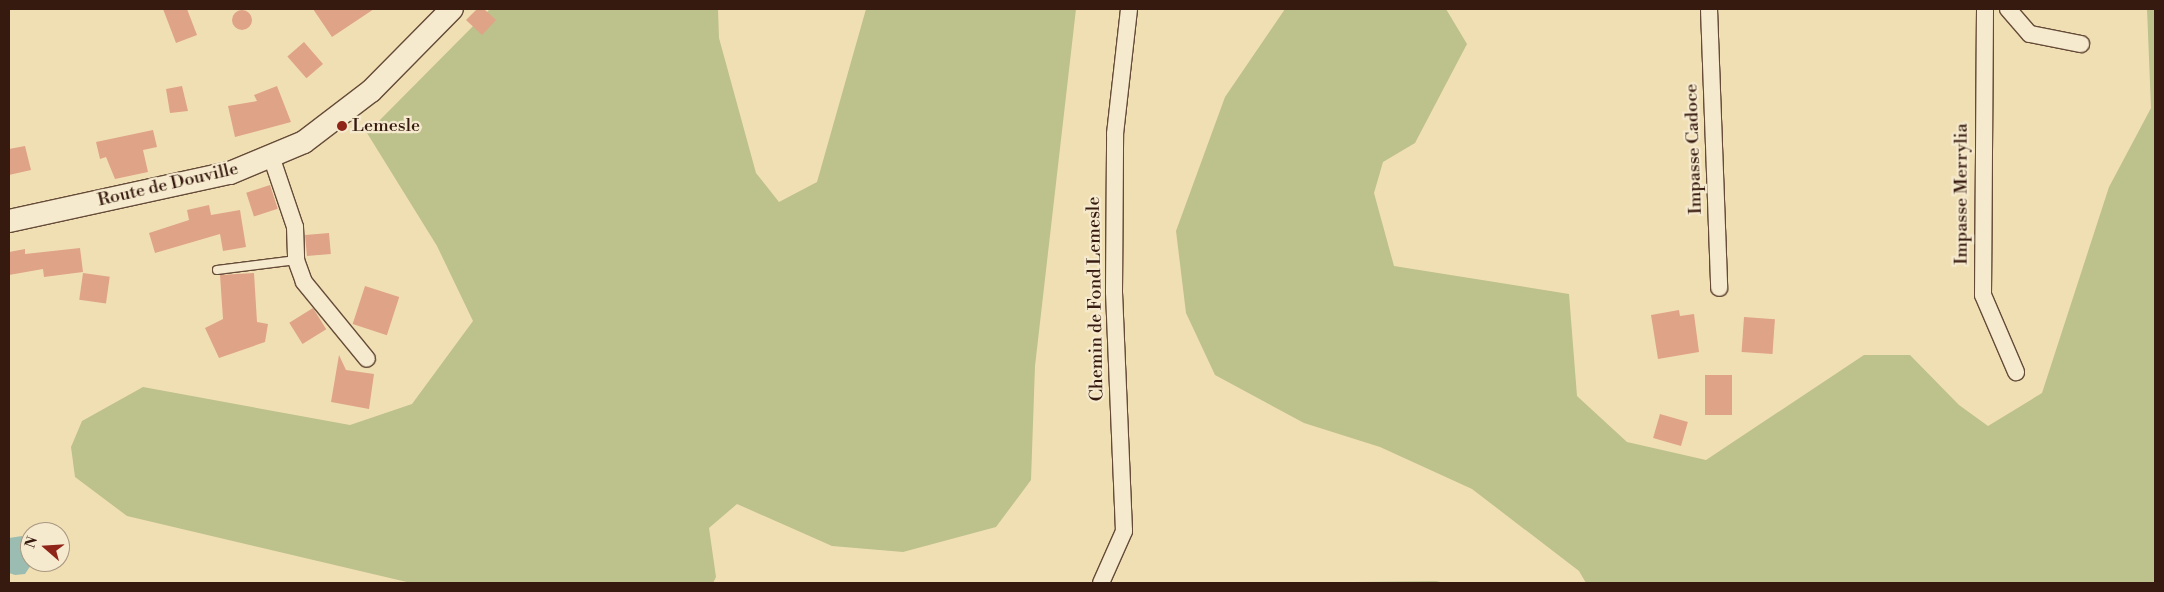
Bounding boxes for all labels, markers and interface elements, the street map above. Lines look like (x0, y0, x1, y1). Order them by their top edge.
street label: Impasse Cadoce (1681, 83, 1707, 215)
place label: Lemesle (352, 115, 420, 137)
marker: Lemesle (336, 120, 348, 132)
street label: Impasse Merrylia (1951, 123, 1973, 265)
street label: Route de Douville (96, 158, 240, 212)
street label: Chemin de Fond Lemesle (1083, 196, 1109, 402)
north arrow (20, 522, 70, 572)
text: N (21, 534, 42, 551)

